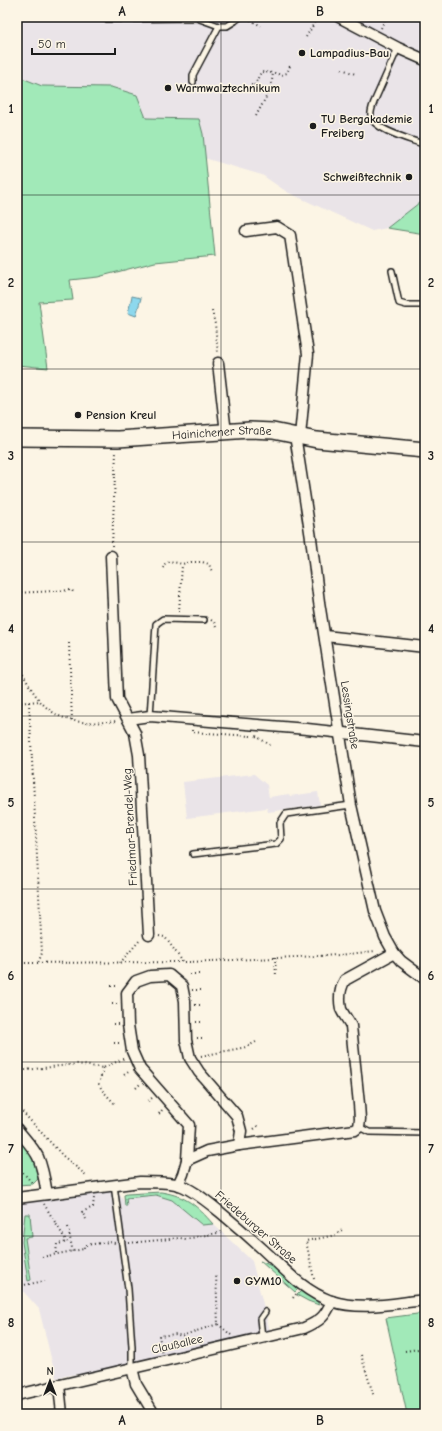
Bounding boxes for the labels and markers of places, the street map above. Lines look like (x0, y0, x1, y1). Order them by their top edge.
place label: Lampadius-Bau (310, 46, 389, 60)
marker: Lampadius-Bau (297, 48, 307, 58)
place label: Warmwalztechnikum (176, 81, 280, 95)
marker: Warmwalztechnikum (163, 83, 173, 93)
place label: TU Bergakademie Freiberg (321, 112, 412, 140)
marker: TU Bergakademie Freiberg (308, 121, 318, 131)
place label: Schweißtechnik (323, 170, 401, 184)
marker: Schweißtechnik (404, 172, 414, 182)
place label: Pension Kreul (86, 408, 156, 422)
marker: Pension Kreul (73, 410, 83, 420)
place label: GYM10 (245, 1274, 282, 1288)
marker: GYM10 (232, 1276, 242, 1286)

